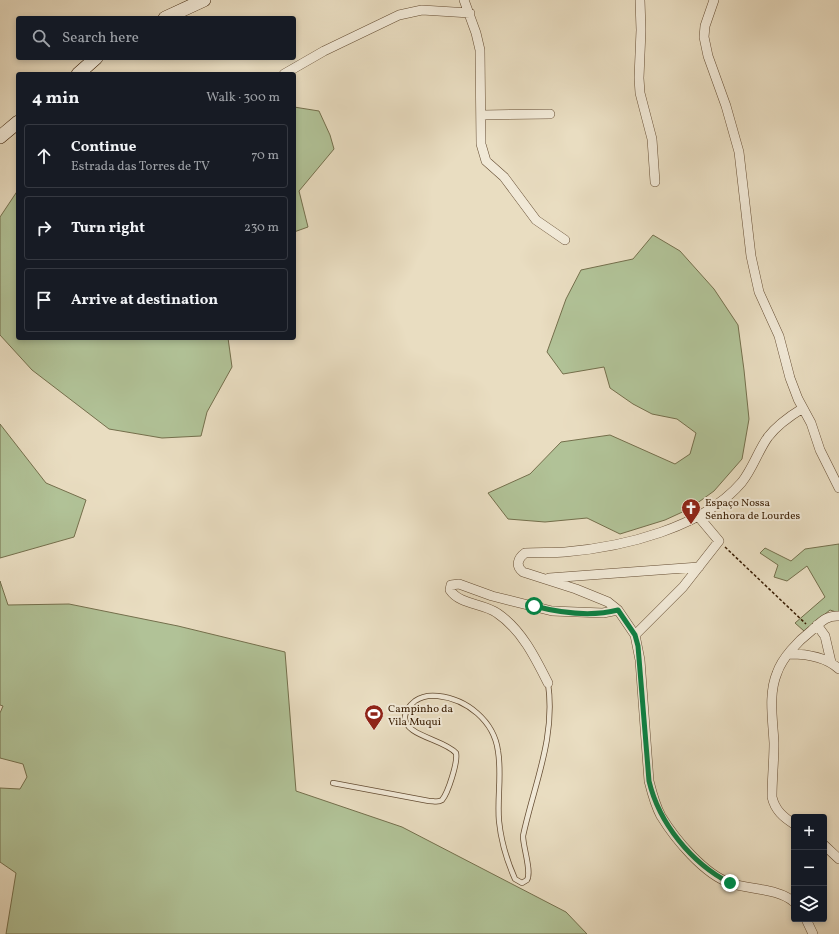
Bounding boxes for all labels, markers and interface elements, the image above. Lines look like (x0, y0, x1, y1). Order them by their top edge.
search box (16, 16, 296, 60)
icon: search (30, 27, 52, 49)
text: Search here (62, 28, 139, 49)
text: 4 min (32, 87, 79, 110)
text: Walk · 300 m (206, 89, 280, 107)
text: Continue (71, 137, 136, 158)
icon: ahead (33, 145, 55, 167)
text: 70 m (251, 147, 279, 165)
text: Estrada das Torres de TV (71, 158, 210, 176)
icon: right (33, 217, 55, 239)
text: Turn right (71, 218, 145, 239)
text: 230 m (244, 219, 279, 237)
icon: arrive (33, 289, 55, 311)
text: Arrive at destination (71, 290, 218, 311)
place label: Espaço Nossa Senhora de Lourdes (705, 496, 800, 524)
church icon: Espaço Nossa Senhora de Lourdes (680, 497, 702, 525)
route start (525, 597, 543, 615)
place label: Campinho da Vila Muqui (388, 702, 453, 730)
sports icon: Campinho da Vila Muqui (363, 703, 385, 731)
map controls (791, 814, 827, 922)
button: + (791, 814, 827, 850)
button: − (791, 850, 827, 886)
route end (721, 874, 739, 892)
button: layers (791, 886, 827, 922)

